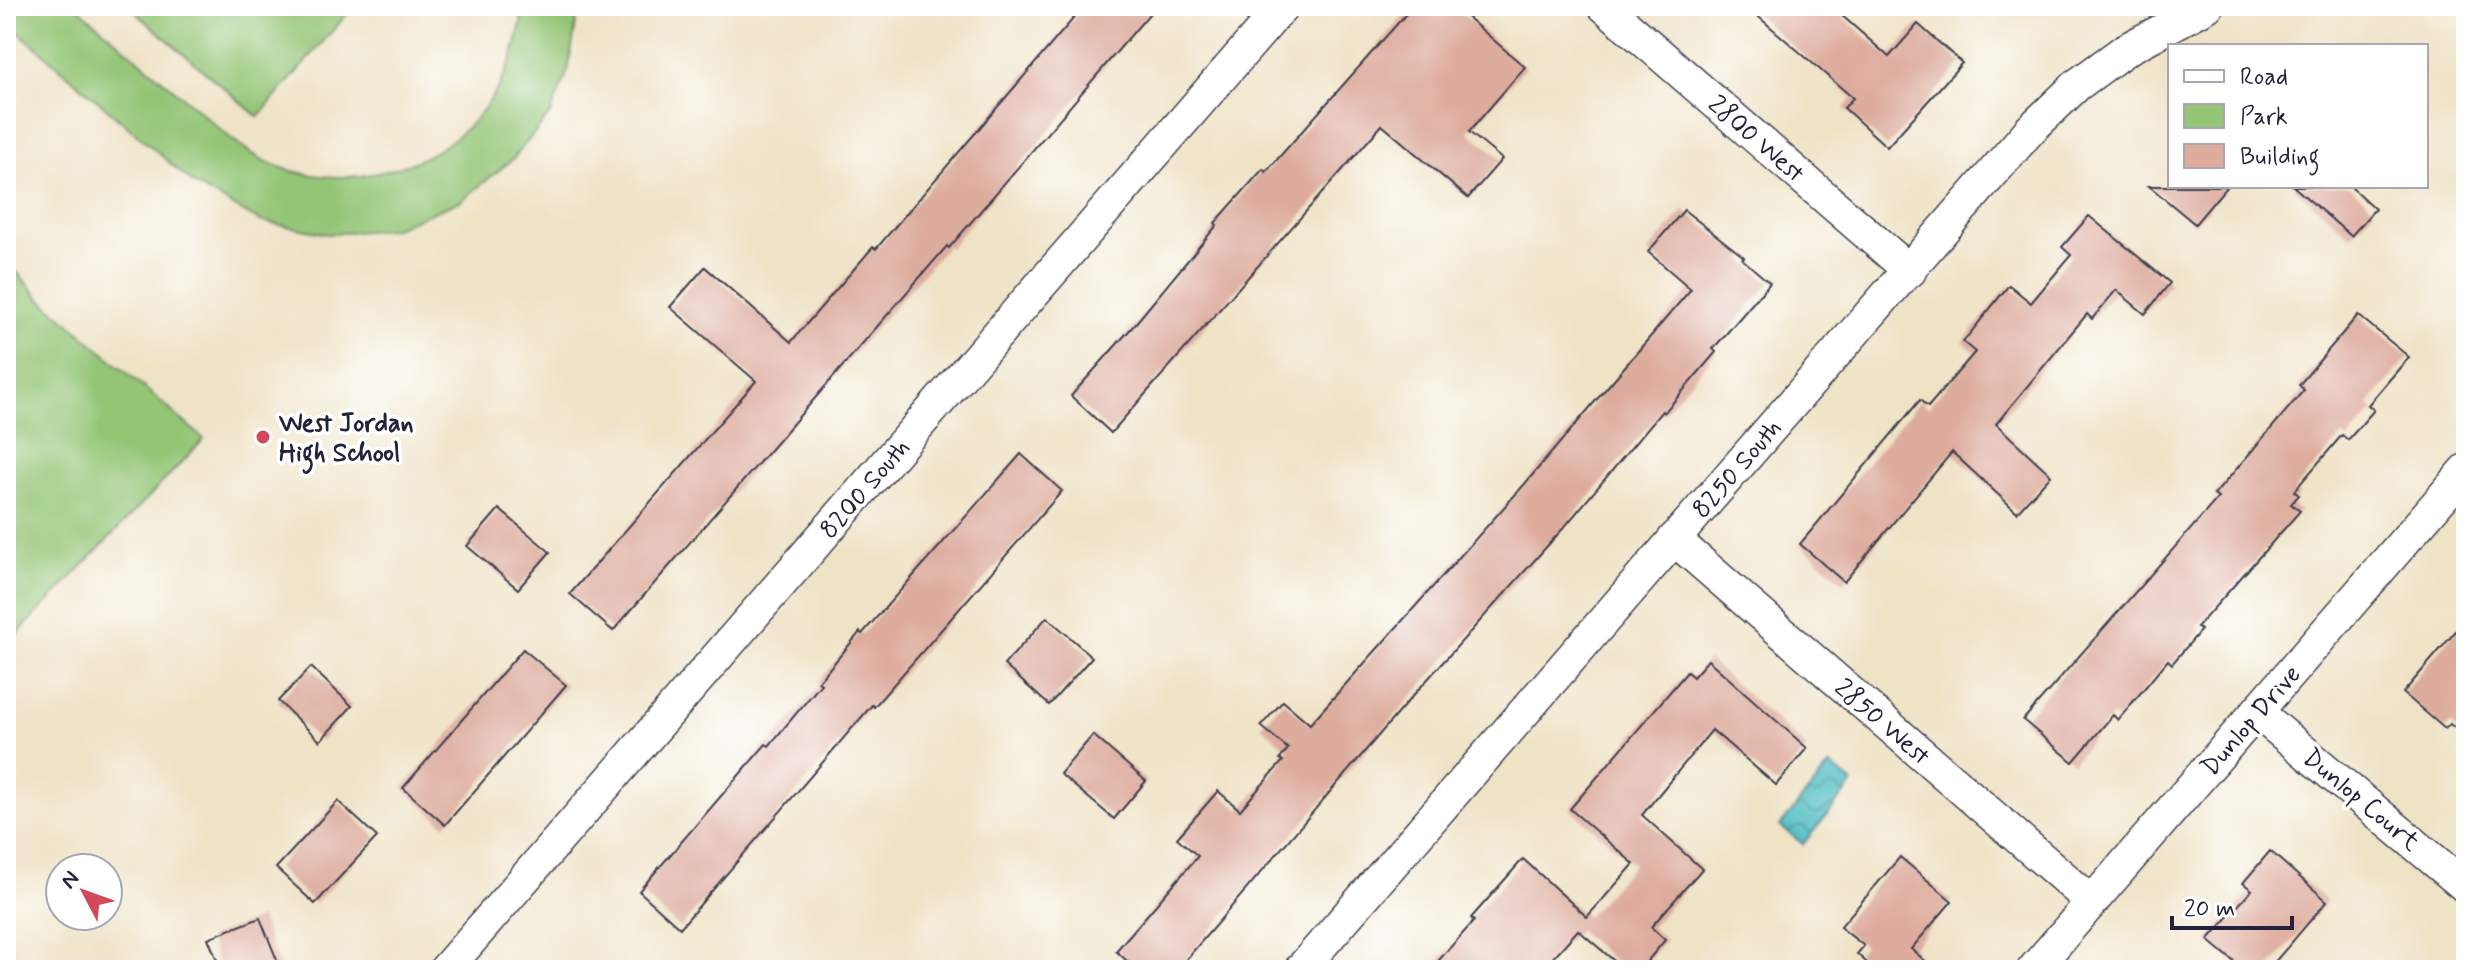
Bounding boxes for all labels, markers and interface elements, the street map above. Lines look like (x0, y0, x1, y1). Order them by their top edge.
legend (2168, 44, 2428, 188)
text: Road (2240, 62, 2288, 93)
street label: 2800 West (1700, 88, 1811, 191)
text: Park (2240, 102, 2288, 133)
text: Building (2240, 142, 2320, 176)
place label: West Jordan High School (278, 407, 414, 474)
street label: 8250 South (1685, 413, 1790, 526)
marker: West Jordan High School (254, 428, 272, 446)
street label: 8200 South (813, 432, 918, 547)
street label: Dunlop Drive (2194, 659, 2309, 784)
street label: 2850 West (1827, 672, 1937, 774)
street label: Dunlop Court (2295, 741, 2427, 860)
north arrow (44, 852, 124, 932)
text: N (55, 865, 86, 895)
scale bar (2172, 880, 2292, 930)
text: 20 m (2184, 894, 2235, 925)

